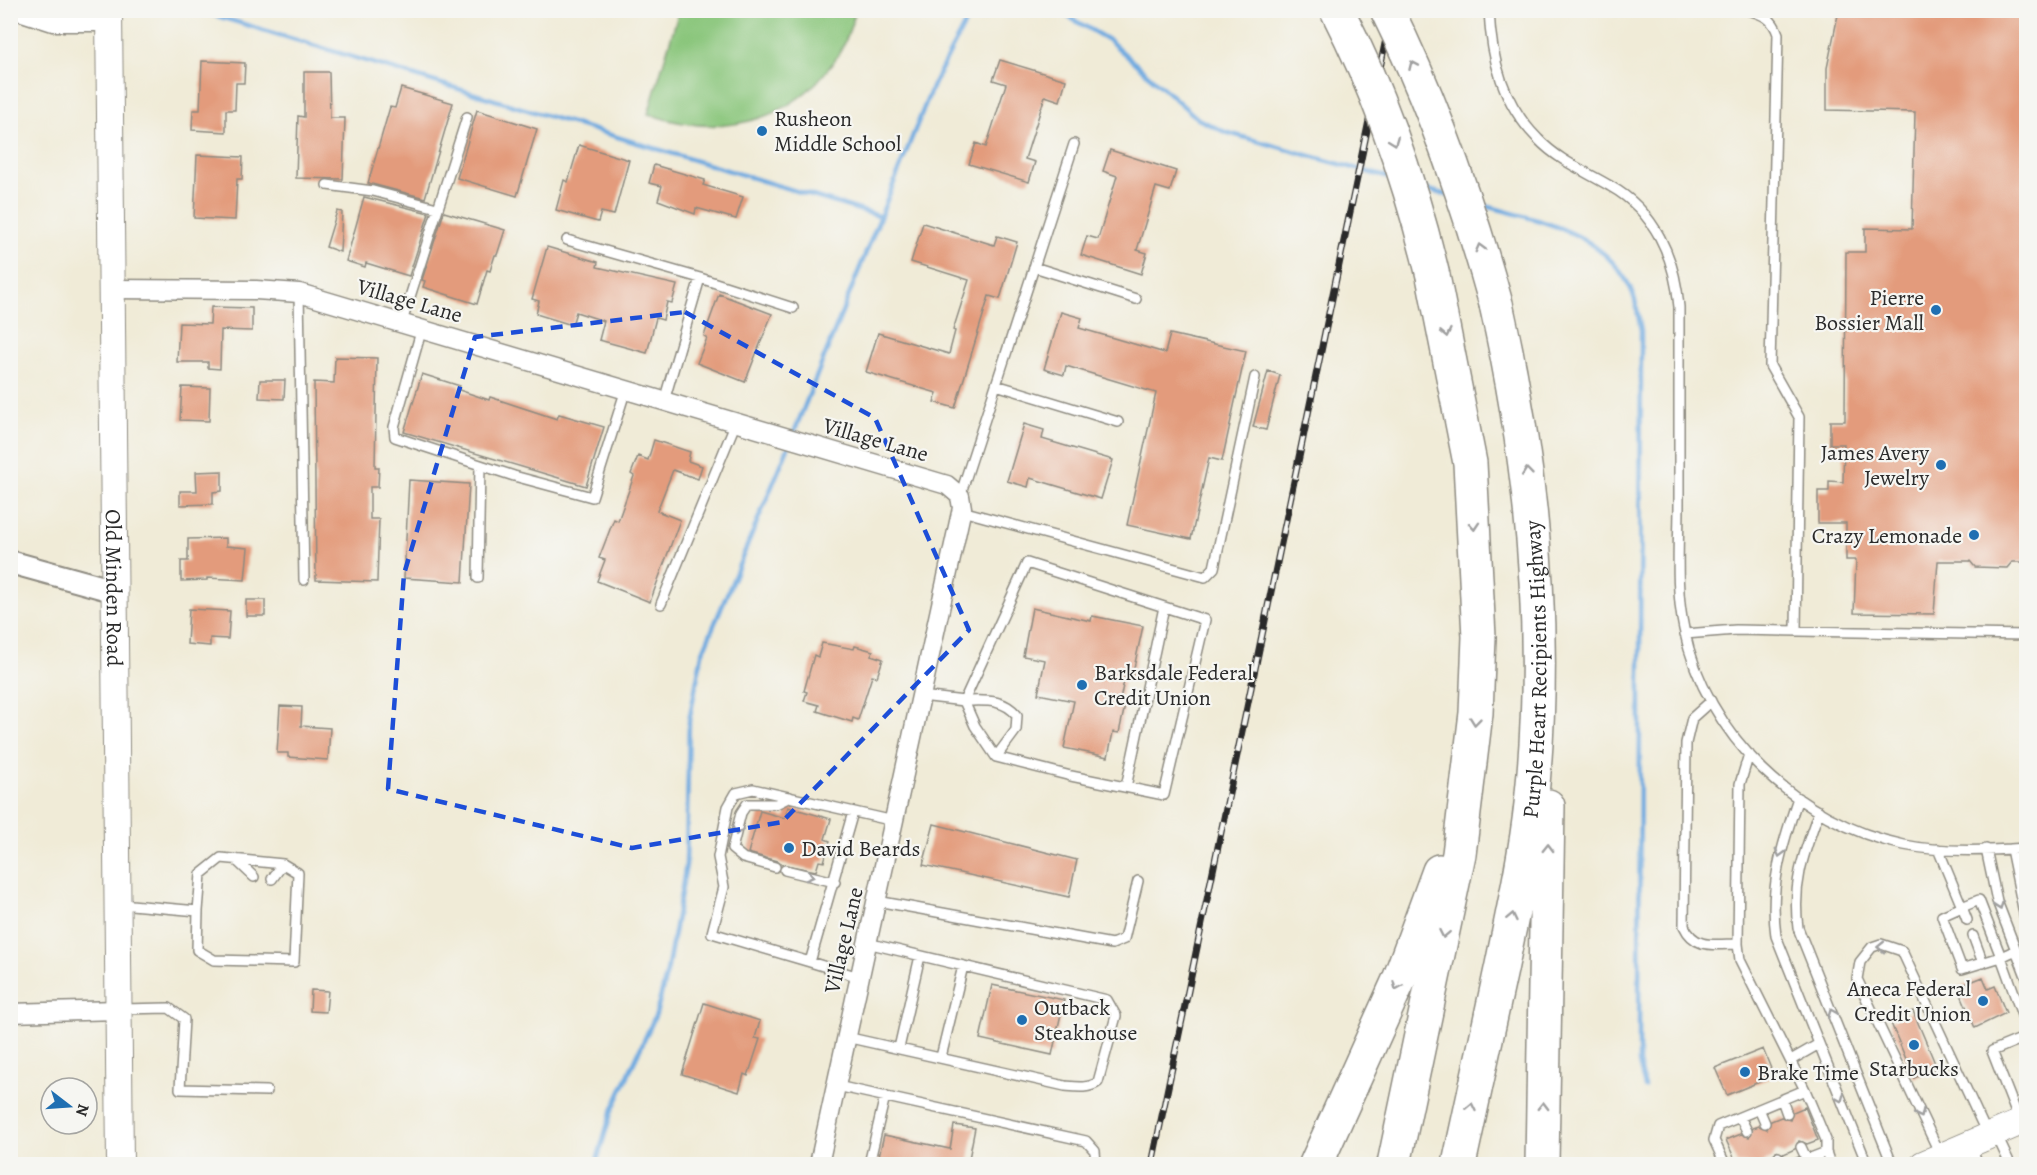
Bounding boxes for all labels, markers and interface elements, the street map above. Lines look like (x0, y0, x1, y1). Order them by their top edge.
one-way arrow (1408, 60, 1420, 71)
place label: Rusheon Middle School (774, 104, 901, 159)
marker: Rusheon Middle School (755, 124, 769, 138)
one-way arrow (1387, 135, 1399, 146)
one-way arrow (1475, 243, 1487, 254)
street label: Village Lane (353, 271, 466, 330)
place label: Pierre Bossier Mall (1814, 283, 1924, 338)
marker: Pierre Bossier Mall (1929, 303, 1943, 317)
one-way arrow (1438, 328, 1451, 338)
street label: Village Lane (819, 410, 932, 469)
place label: James Avery Jewelry (1821, 438, 1929, 493)
marker: James Avery Jewelry (1934, 458, 1948, 472)
one-way arrow (1521, 467, 1534, 477)
street label: Old Minden Road (98, 509, 129, 667)
street label: Purple Heart Recipients Highway (1515, 519, 1554, 820)
place label: Crazy Lemonade (1812, 521, 1962, 551)
one-way arrow (1467, 522, 1480, 531)
marker: Crazy Lemonade (1967, 528, 1981, 542)
place label: Barksdale Federal Credit Union (1094, 658, 1253, 713)
marker: Barksdale Federal Credit Union (1075, 678, 1089, 692)
one-way arrow (1470, 716, 1482, 725)
one-way arrow (731, 826, 744, 836)
place label: David Beards (801, 834, 920, 864)
marker: David Beards (782, 841, 796, 855)
one-way arrow (1542, 844, 1554, 853)
one-way arrow (1775, 848, 1788, 858)
one-way arrow (804, 868, 814, 881)
street label: Village Lane (817, 884, 871, 997)
one-way arrow (1992, 900, 2004, 911)
one-way arrow (1505, 912, 1518, 922)
one-way arrow (1438, 929, 1451, 939)
one-way arrow (1876, 940, 1885, 953)
place label: Aneca Federal Credit Union (1846, 974, 1971, 1029)
one-way arrow (1392, 979, 1404, 990)
place label: Outback Steakhouse (1034, 993, 1137, 1048)
marker: Aneca Federal Credit Union (1976, 994, 1990, 1008)
one-way arrow (1827, 1008, 1839, 1019)
marker: Outback Steakhouse (1015, 1013, 1029, 1027)
marker: Starbucks (1907, 1038, 1921, 1052)
place label: Starbucks (1869, 1054, 1959, 1084)
place label: Brake Time (1757, 1058, 1859, 1088)
marker: Brake Time (1738, 1065, 1752, 1079)
north arrow (39, 1076, 99, 1136)
one-way arrow (1833, 1092, 1846, 1103)
text: N (70, 1101, 95, 1119)
one-way arrow (1537, 1102, 1549, 1111)
one-way arrow (1464, 1103, 1477, 1113)
one-way arrow (1912, 1107, 1924, 1118)

